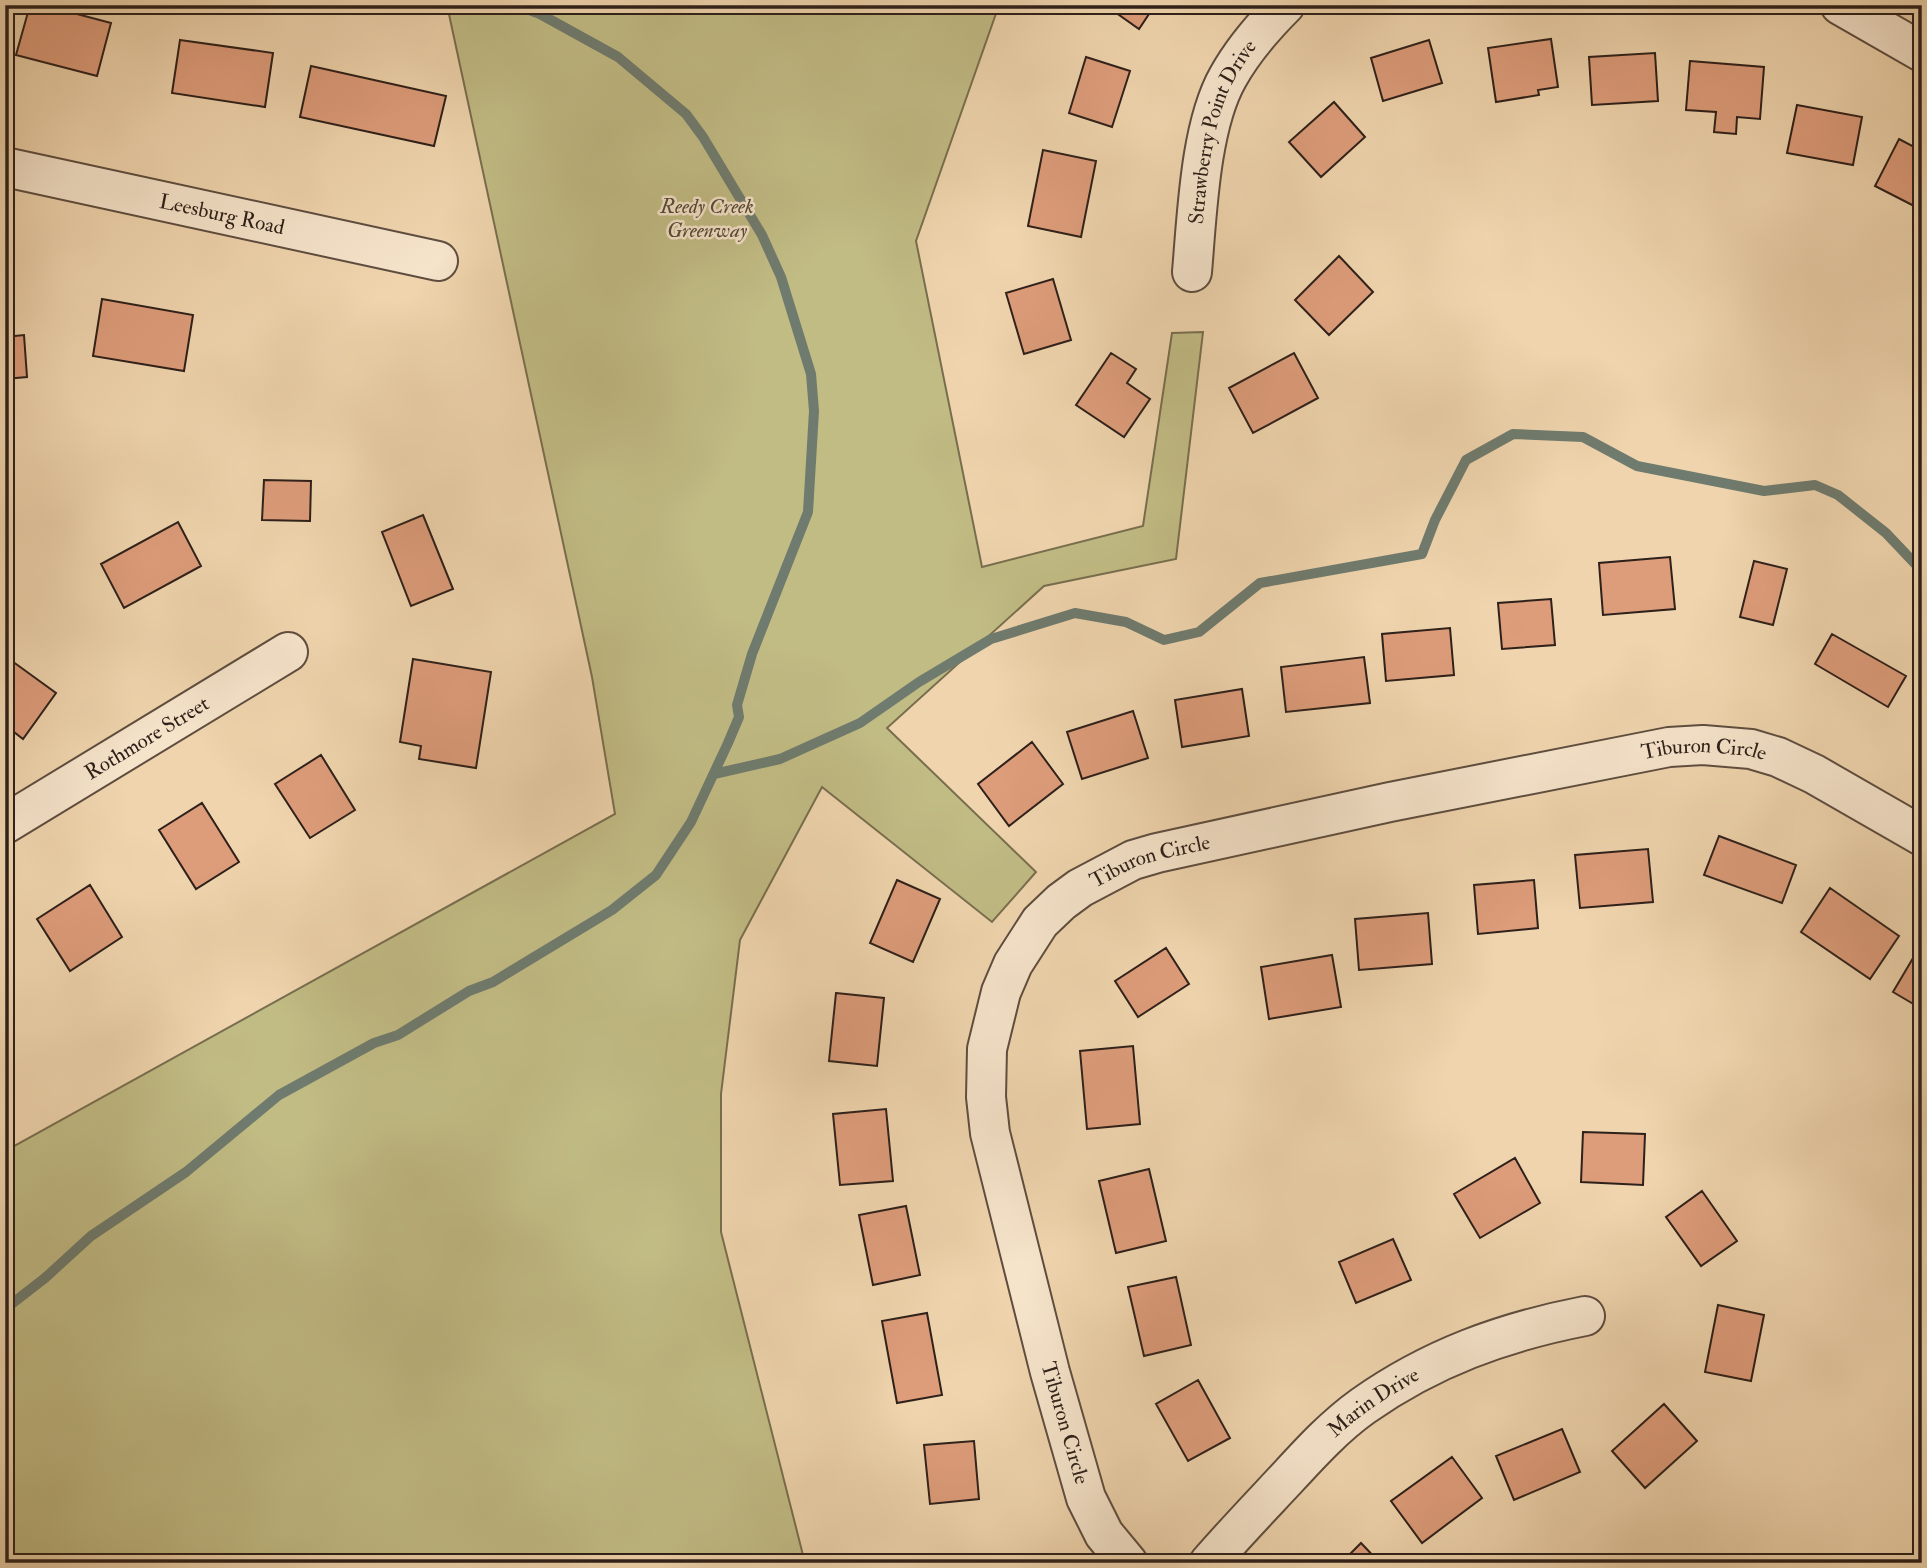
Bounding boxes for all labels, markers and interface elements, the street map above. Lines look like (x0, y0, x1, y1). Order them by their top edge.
street label: Strawberry Point Drive (1182, 34, 1262, 225)
street label: Leesburg Road (157, 187, 288, 241)
park label: Reedy Creek Greenway (659, 193, 754, 244)
street label: Rothmore Street (80, 690, 214, 786)
street label: Tiburon Circle (1639, 731, 1770, 766)
street label: Tiburon Circle (1085, 828, 1213, 894)
street label: Tiburon Circle (1035, 1359, 1095, 1488)
street label: Marin Drive (1322, 1361, 1424, 1443)

